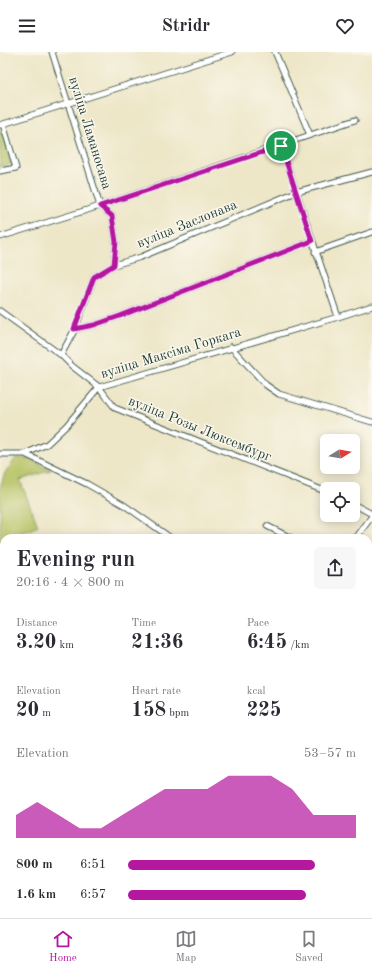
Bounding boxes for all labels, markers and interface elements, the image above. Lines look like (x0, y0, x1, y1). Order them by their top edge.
icon: menu (16, 15, 38, 37)
icon: heart (334, 15, 356, 37)
text: Stridr (162, 17, 210, 35)
street label: вуліца Ламаносава (66, 75, 114, 191)
pin (264, 129, 298, 163)
icon: arrive (270, 135, 292, 157)
street label: вуліца Заслонава (135, 197, 239, 250)
street label: вуліца Максіма Горкага (99, 325, 243, 381)
street label: вуліца Розы Люксембург (126, 394, 274, 464)
north arrow (320, 434, 360, 474)
map controls (320, 434, 360, 522)
button: locate (320, 482, 360, 522)
button: share (314, 547, 356, 589)
text: Evening run (16, 549, 135, 571)
text: 20:16 · 4 × 800 m (16, 576, 124, 589)
text: Distance (16, 618, 57, 629)
text: Time (131, 618, 156, 629)
text: Pace (247, 618, 269, 629)
text: 3.20 (16, 633, 56, 653)
text: 21:36 (131, 633, 183, 653)
text: 6:45 (247, 633, 287, 653)
text: km (56, 640, 74, 651)
text: /km (287, 640, 310, 651)
text: Elevation (16, 686, 61, 697)
text: Heart rate (131, 686, 181, 697)
text: kcal (247, 686, 266, 697)
text: 20 (16, 701, 39, 721)
text: 158 (131, 701, 166, 721)
text: 225 (247, 701, 281, 721)
text: m (39, 708, 51, 719)
text: bpm (166, 708, 189, 719)
text: Elevation (16, 747, 69, 760)
text: 53–57 m (304, 747, 356, 760)
text: 800 m (16, 858, 53, 871)
text: 6:51 (80, 858, 106, 871)
text: 1.6 km (16, 888, 56, 901)
text: 6:57 (80, 888, 106, 901)
tab: Home (49, 928, 77, 966)
tab: Map (175, 928, 197, 966)
tab: Saved (295, 928, 323, 966)

